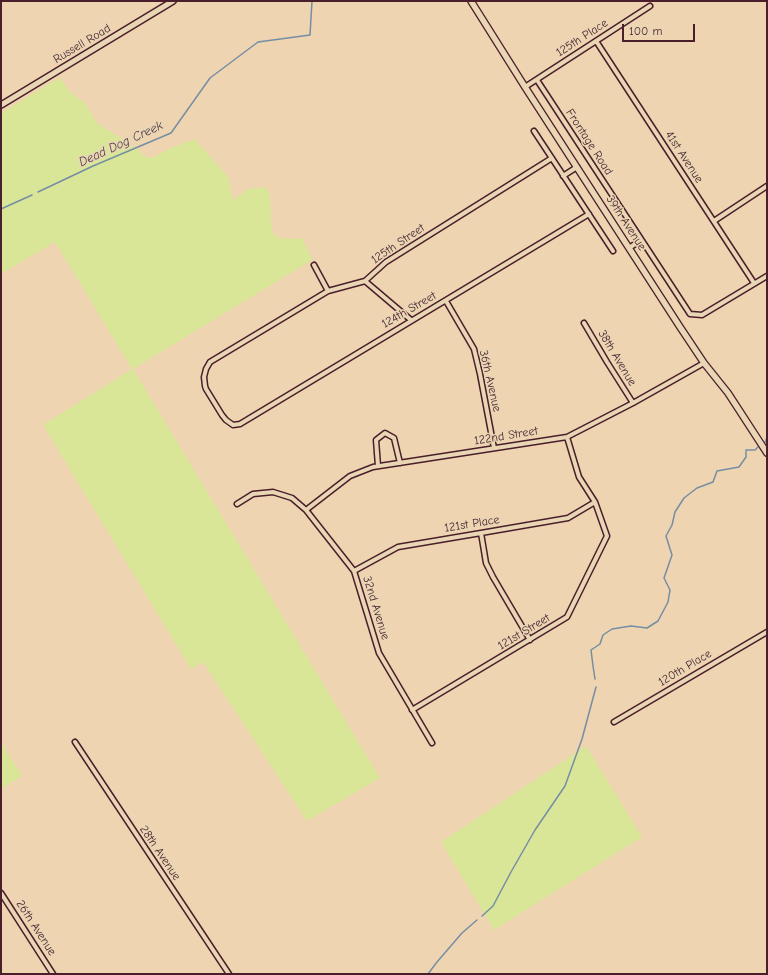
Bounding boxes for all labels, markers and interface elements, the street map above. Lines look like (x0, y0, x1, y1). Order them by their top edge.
street label: 125th Place (553, 16, 611, 60)
scale bar (624, 16, 697, 42)
street label: Russell Road (51, 21, 113, 67)
text: 100 m (629, 24, 662, 38)
street label: Frontage Road (562, 106, 616, 178)
water label: Dead Dog Creek (76, 118, 166, 170)
street label: 41st Avenue (662, 128, 706, 186)
street label: 39th Avenue (603, 193, 649, 253)
street label: 125th Street (369, 221, 427, 267)
street label: 124th Street (379, 289, 439, 331)
street label: 38th Avenue (595, 327, 639, 389)
street label: 36th Avenue (476, 349, 504, 413)
street label: 122nd Street (473, 424, 539, 448)
street label: 121st Place (443, 513, 501, 535)
street label: 32nd Avenue (359, 574, 393, 642)
street label: 121st Street (495, 611, 553, 653)
street label: 120th Place (656, 646, 714, 690)
street label: 28th Avenue (136, 823, 184, 883)
street label: 26th Avenue (13, 898, 59, 958)

